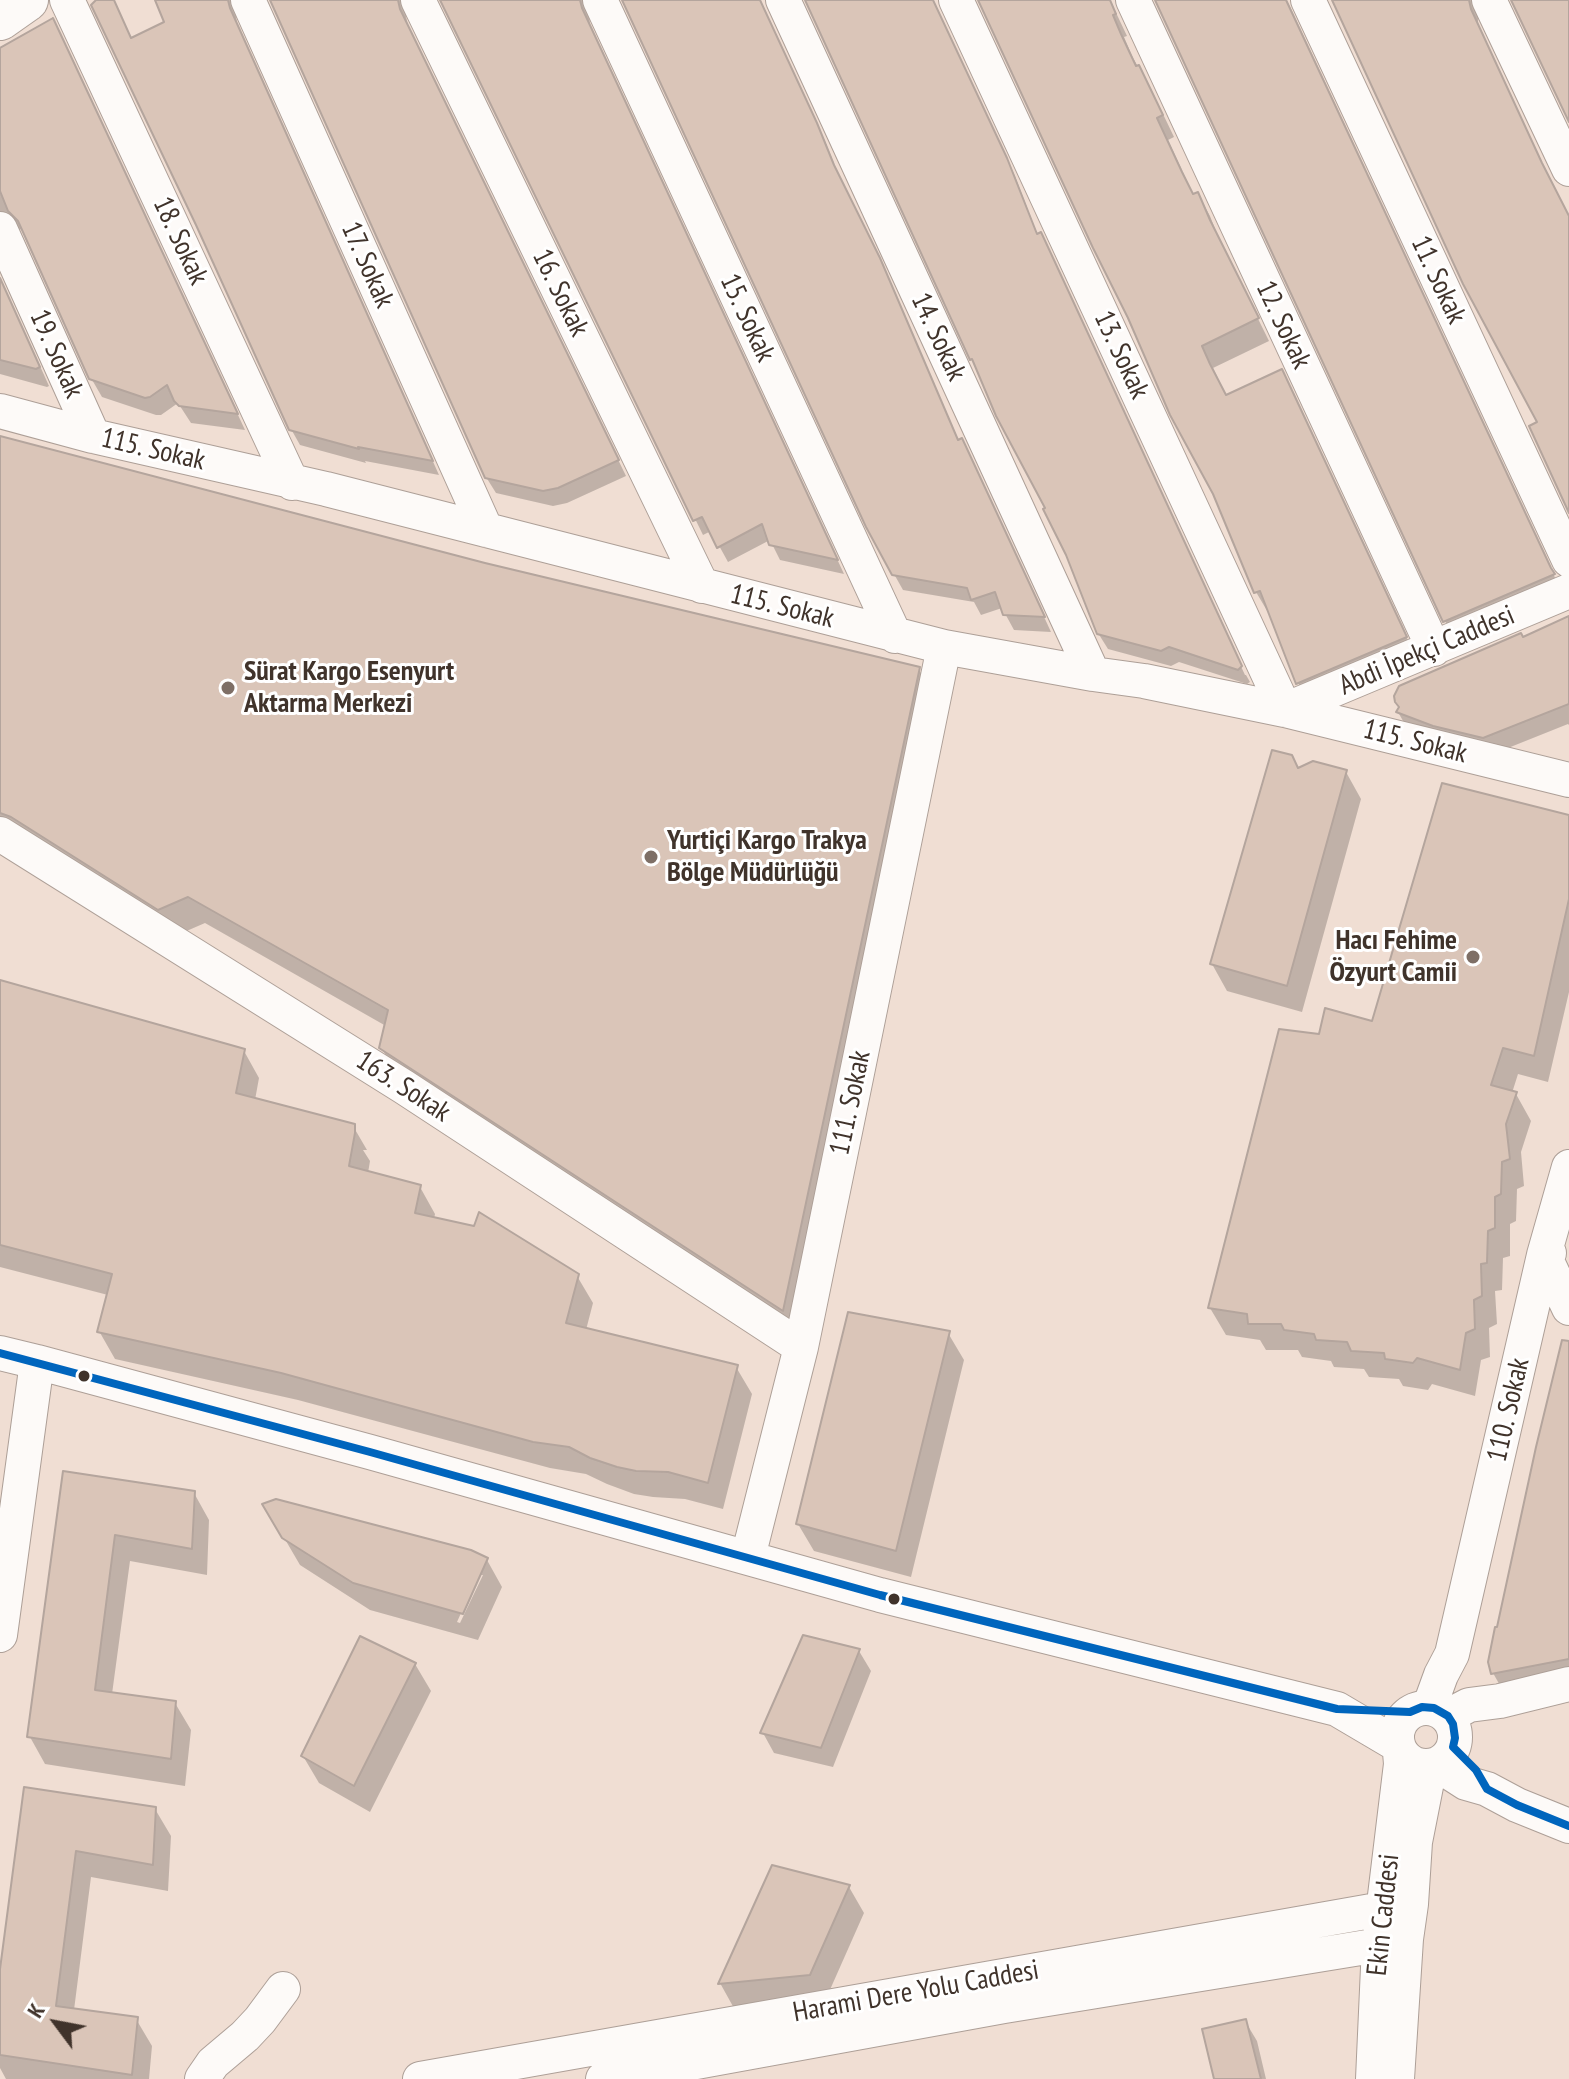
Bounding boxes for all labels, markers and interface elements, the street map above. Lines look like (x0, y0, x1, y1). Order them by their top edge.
street label: 18. Sokak (145, 192, 215, 290)
street label: 17. Sokak (333, 217, 401, 313)
street label: 11. Sokak (1403, 231, 1473, 329)
street label: 16. Sokak (524, 244, 596, 342)
street label: 15. Sokak (712, 269, 782, 367)
street label: 12. Sokak (1248, 276, 1318, 374)
street label: 14. Sokak (903, 288, 973, 386)
street label: 19. Sokak (22, 305, 90, 403)
street label: 13. Sokak (1086, 306, 1156, 404)
street label: 115. Sokak (98, 422, 208, 478)
street label: 115. Sokak (727, 578, 837, 636)
street label: Abdi İpekçi Caddesi (1334, 599, 1520, 703)
place label: Sürat Kargo Esenyurt Aktarma Merkezi (244, 655, 454, 721)
marker: Sürat Kargo Esenyurt Aktarma Merkezi (219, 679, 237, 697)
street label: 115. Sokak (1360, 713, 1470, 771)
place label: Yurtiçi Kargo Trakya Bölge Müdürlüğü (667, 824, 867, 890)
marker: Yurtiçi Kargo Trakya Bölge Müdürlüğü (642, 848, 660, 866)
place label: Hacı Fehime Özyurt Camii (1329, 924, 1457, 990)
marker: Hacı Fehime Özyurt Camii (1464, 948, 1482, 966)
street label: 163. Sokak (350, 1044, 456, 1130)
street label: 111. Sokak (824, 1048, 878, 1158)
street label: 110. Sokak (1481, 1355, 1537, 1465)
unlabelled marker (76, 1368, 92, 1384)
unlabelled marker (886, 1591, 902, 1607)
street label: Ekin Caddesi (1361, 1852, 1407, 1978)
street label: Harami Dere Yolu Caddesi (790, 1954, 1042, 2030)
north arrow (16, 1983, 96, 2063)
text: K (21, 1998, 51, 2023)

